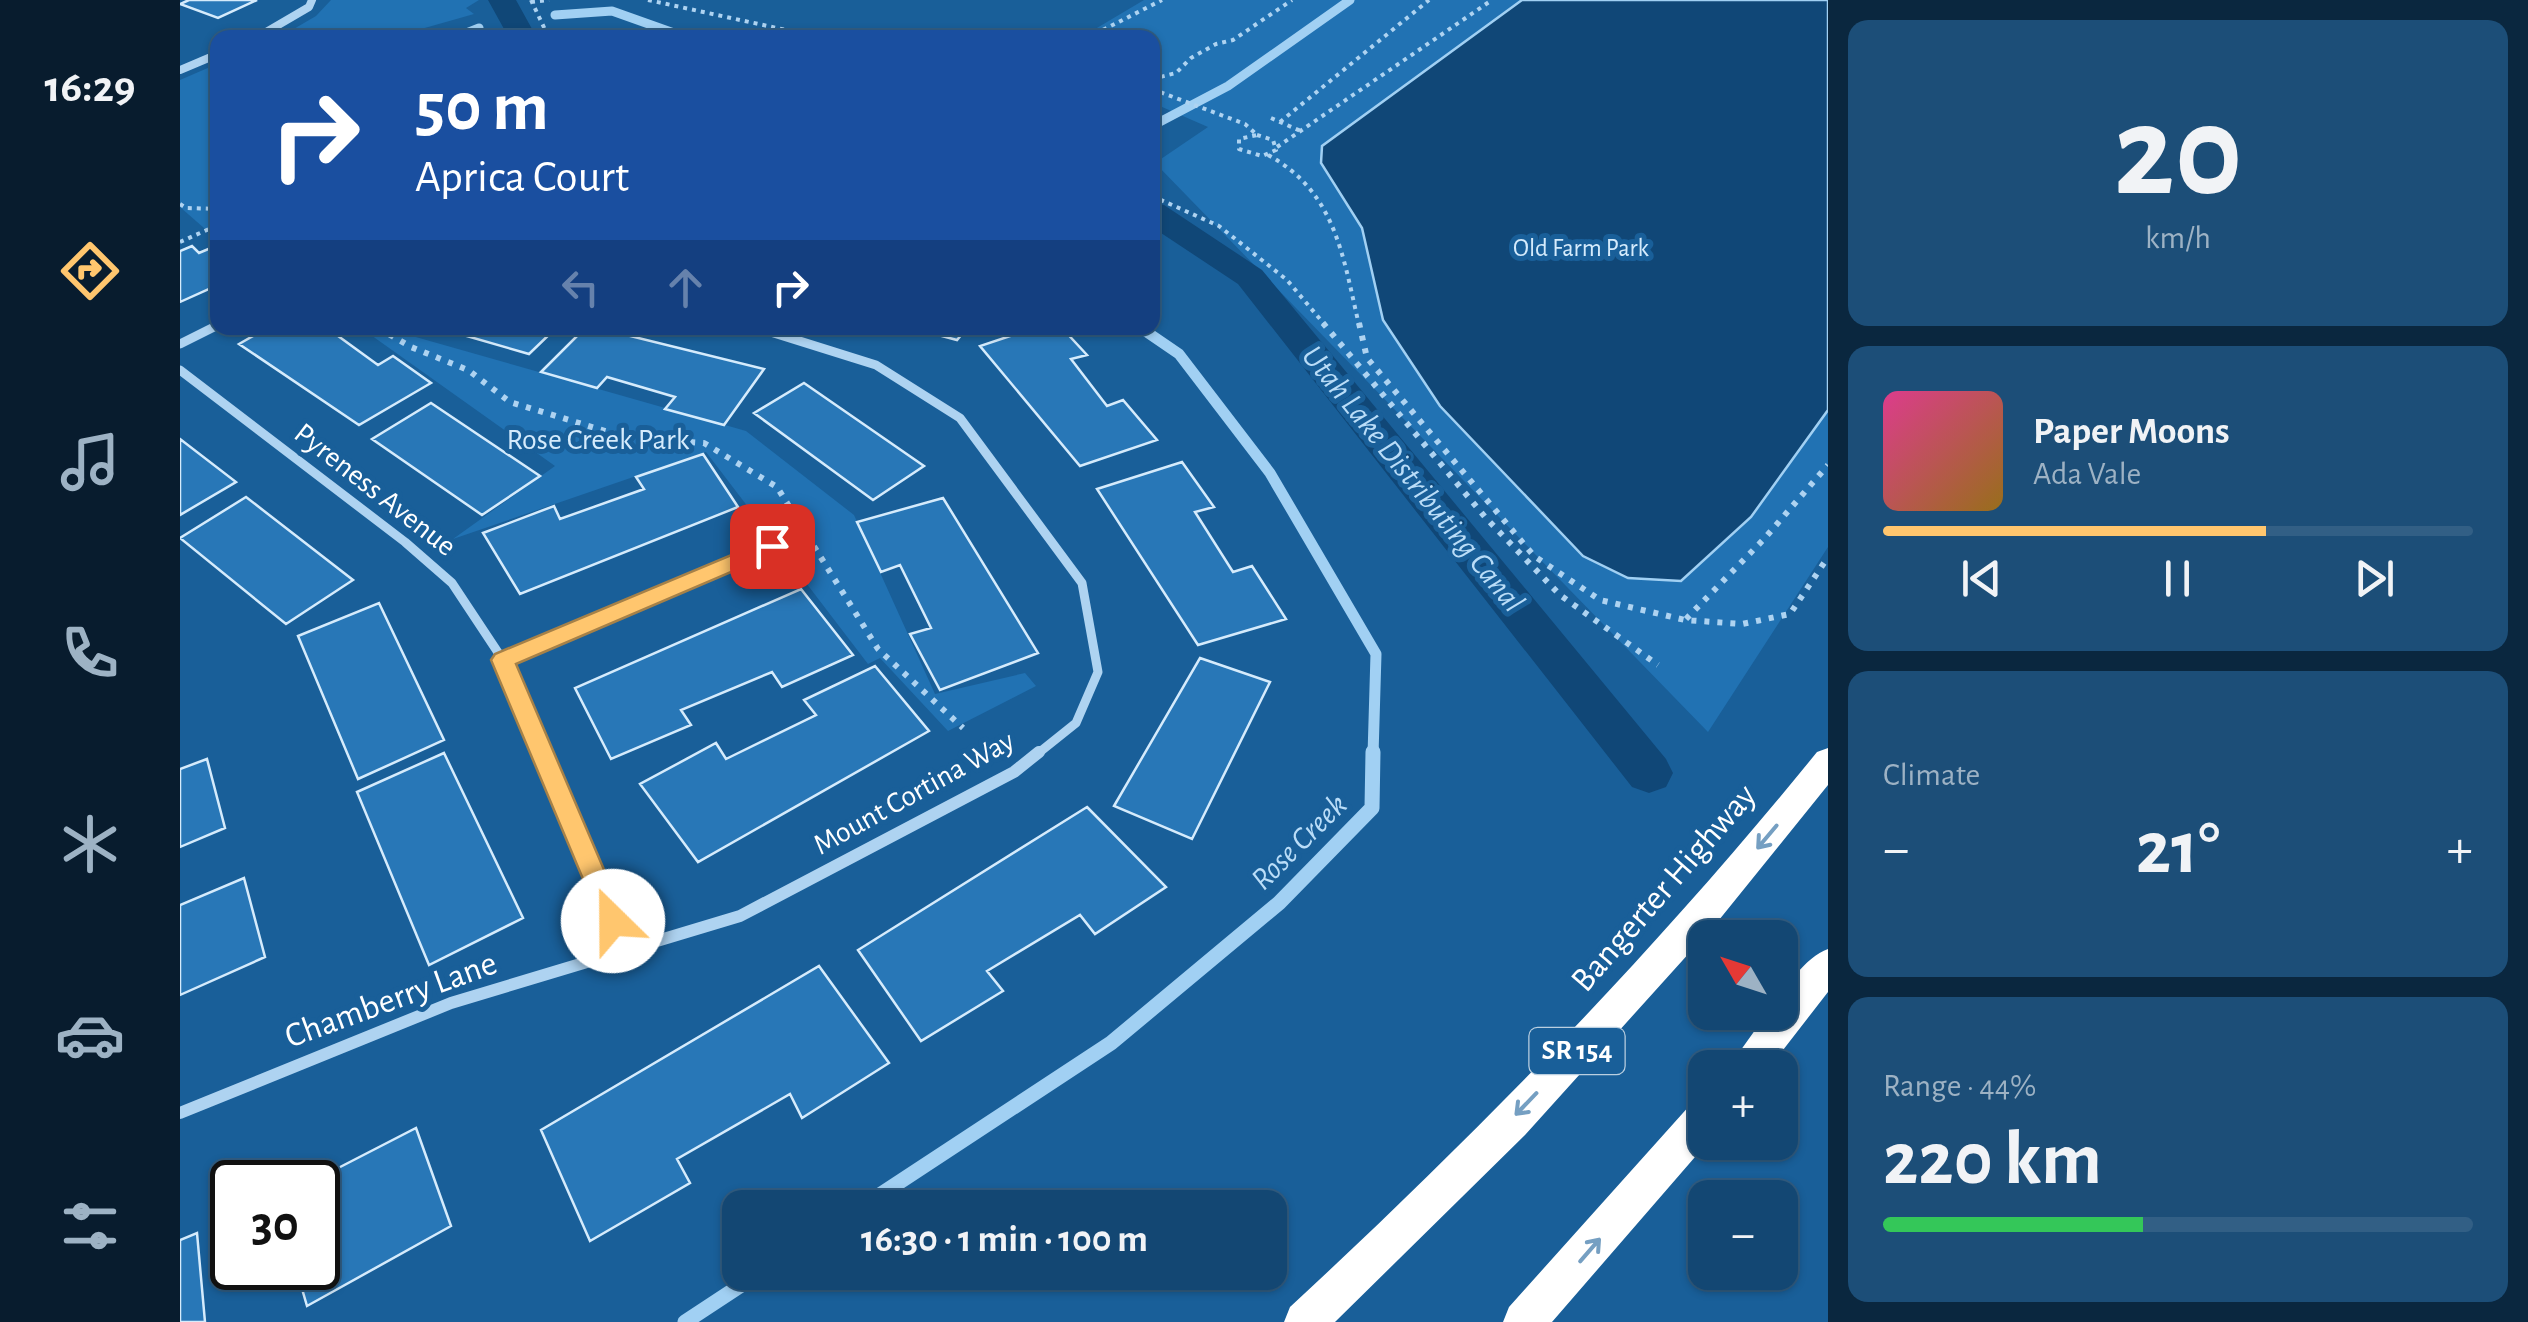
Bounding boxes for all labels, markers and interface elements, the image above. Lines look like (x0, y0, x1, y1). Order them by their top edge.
text: 16:29 (44, 65, 136, 110)
icon: right (250, 70, 380, 200)
text: 50 m (415, 73, 549, 143)
text: 20 (2114, 89, 2242, 219)
text: Aprica Court (415, 155, 629, 200)
text: km/h (2145, 222, 2211, 254)
icon: directions (55, 236, 125, 306)
park label: Old Farm Park (1513, 236, 1650, 261)
icon: left (553, 260, 608, 315)
icon: ahead (658, 260, 713, 315)
icon: right (763, 260, 818, 315)
water label: Utah Lake Distributing Canal (1296, 340, 1530, 618)
text: Paper Moons (2033, 413, 2230, 451)
street label: Pyreness Avenue (289, 418, 461, 562)
park label: Rose Creek Park (507, 425, 690, 455)
icon: music (55, 427, 125, 497)
text: Ada Vale (2033, 458, 2141, 490)
pin (730, 504, 815, 589)
icon: arrive (745, 519, 800, 574)
icon: previous (1954, 551, 2009, 606)
icon: pause (2150, 551, 2205, 606)
icon: next (2347, 551, 2402, 606)
icon: phone (55, 618, 125, 688)
street label: Mount Cortina Way (809, 725, 1020, 861)
text: Climate (1883, 759, 1980, 791)
street label: Bangerter Highway (1565, 778, 1763, 998)
water label: Rose Creek (1245, 788, 1353, 896)
icon: climate (55, 809, 125, 879)
text: 21° (2136, 812, 2220, 887)
text: − (1883, 822, 1909, 877)
text: + (2447, 822, 2473, 877)
one-way arrow (1755, 824, 1778, 849)
position arrow (561, 869, 665, 973)
north arrow (1688, 920, 1798, 1030)
map controls (1688, 920, 1798, 1290)
street label: Chamberry Lane (280, 945, 502, 1055)
icon: car (55, 1000, 125, 1070)
road number: SR 154 (1530, 1028, 1624, 1074)
button: + (1688, 1050, 1798, 1160)
text: Range · 44% (1883, 1070, 2036, 1102)
one-way arrow (1515, 1091, 1538, 1116)
text: 220 km (1883, 1123, 2102, 1198)
speed limit sign: 30 (210, 1160, 340, 1290)
button: − (1688, 1180, 1798, 1290)
icon: filters (55, 1191, 125, 1261)
text: 16:30 · 1 min · 100 m (861, 1221, 1148, 1259)
one-way arrow (1579, 1238, 1602, 1263)

